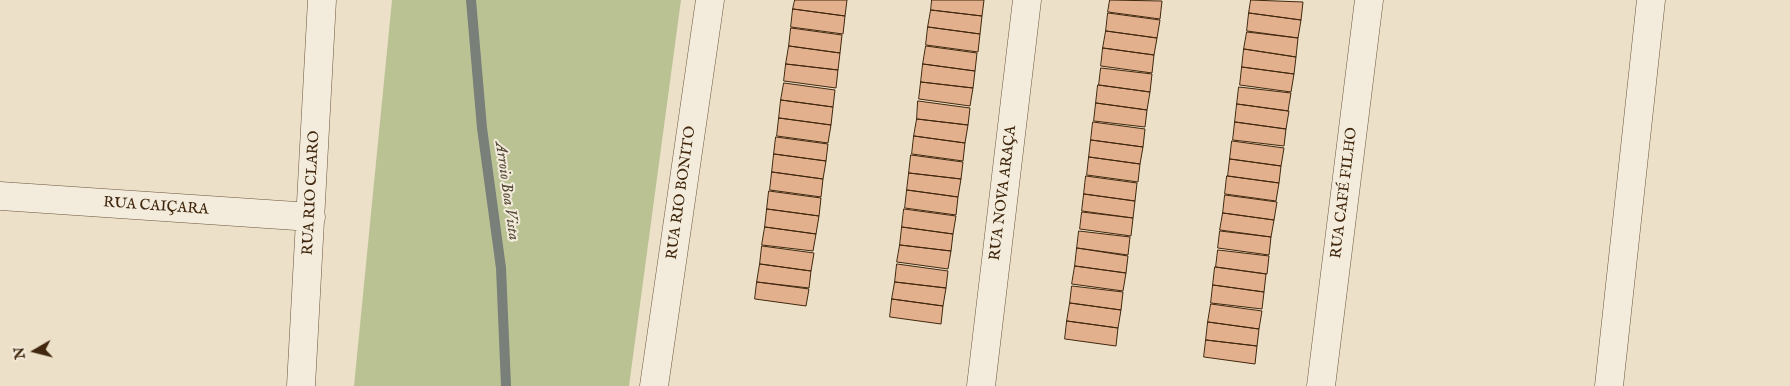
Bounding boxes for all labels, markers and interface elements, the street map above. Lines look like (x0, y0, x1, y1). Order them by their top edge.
street label: RUA NOVA ARAÇA (987, 124, 1021, 262)
street label: RUA RIO BONITO (664, 125, 700, 261)
street label: RUA CAFÉ FILHO (1328, 126, 1362, 260)
street label: RUA RIO CLARO (300, 130, 324, 256)
water label: Arroio Boa Vista (490, 140, 522, 242)
street label: RUA CAIÇARA (103, 194, 209, 220)
north arrow (10, 326, 60, 376)
text: N (10, 346, 30, 360)

